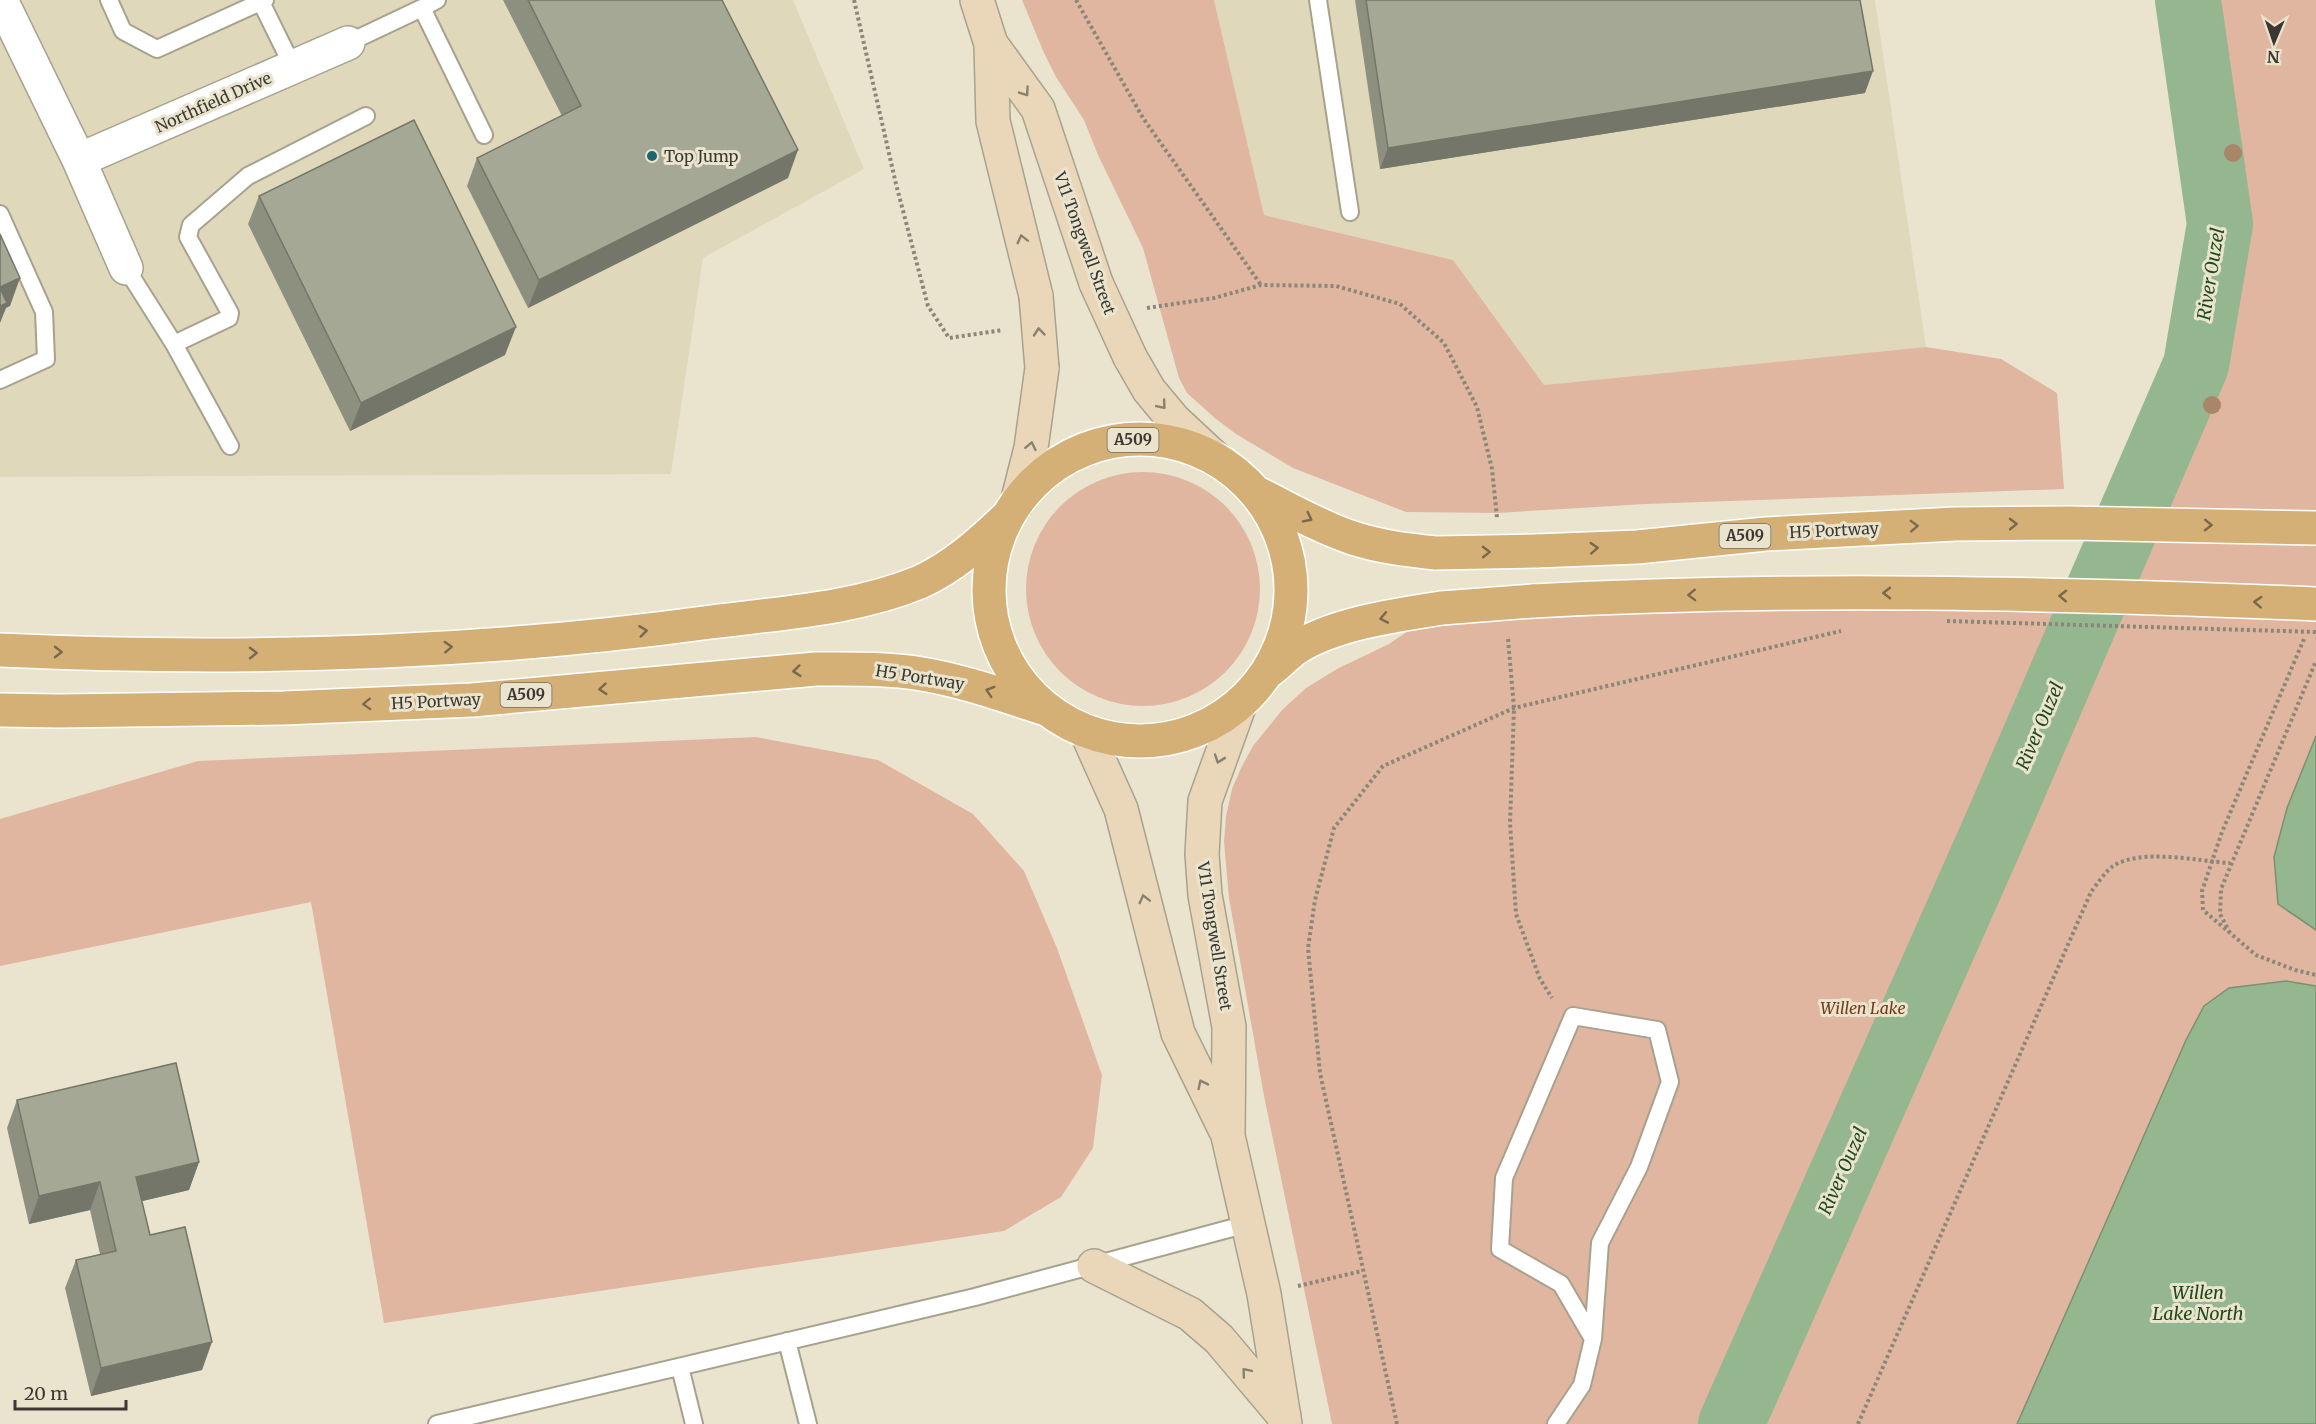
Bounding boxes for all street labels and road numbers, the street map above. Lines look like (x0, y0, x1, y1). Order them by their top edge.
street label: Northfield Drive (152, 67, 274, 137)
street label: V11 Tongwell Street (1050, 168, 1120, 318)
road number: A509 (1108, 428, 1158, 452)
street label: H5 Portway (1789, 518, 1880, 542)
road number: A509 (1720, 524, 1770, 548)
street label: H5 Portway (874, 660, 967, 694)
road number: A509 (500, 683, 552, 707)
street label: H5 Portway (391, 689, 482, 713)
street label: V11 Tongwell Street (1193, 859, 1237, 1012)

